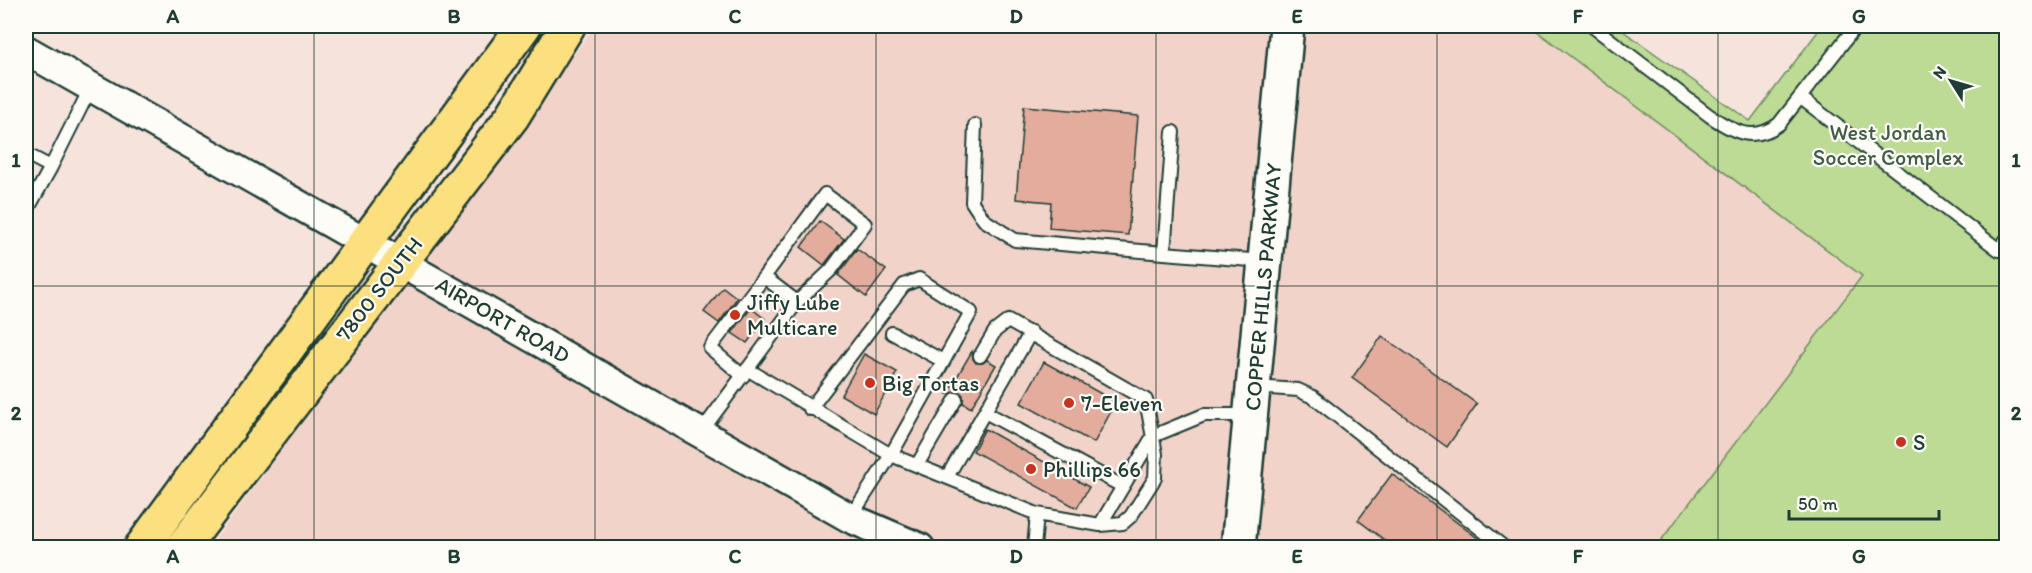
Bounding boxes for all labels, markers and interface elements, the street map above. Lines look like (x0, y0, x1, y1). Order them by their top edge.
text: A (166, 4, 180, 28)
text: B (448, 4, 461, 28)
text: C (729, 4, 742, 28)
text: D (1009, 4, 1023, 28)
text: E (1291, 4, 1303, 28)
text: F (1573, 4, 1584, 28)
text: G (1852, 4, 1866, 28)
north arrow (1921, 51, 1981, 111)
text: N (1929, 62, 1950, 82)
park label: West Jordan Soccer Complex (1813, 119, 1963, 171)
text: 1 (11, 148, 21, 172)
text: 1 (2011, 148, 2021, 172)
street label: COPPER HILLS PARKWAY (1239, 162, 1287, 412)
street label: 7800 SOUTH (330, 231, 428, 347)
street label: AIRPORT ROAD (431, 271, 575, 369)
place label: Jiffy Lube Multicare (747, 289, 840, 341)
marker: Jiffy Lube Multicare (728, 308, 742, 322)
place label: Big Tortas (882, 370, 979, 397)
marker: Big Tortas (863, 376, 877, 390)
place label: 7-Eleven (1081, 390, 1163, 417)
marker: 7-Eleven (1062, 396, 1076, 410)
text: 2 (11, 401, 22, 425)
text: 2 (2011, 401, 2022, 425)
place label: S (1913, 429, 1925, 456)
marker: S (1894, 435, 1908, 449)
place label: Phillips 66 (1043, 456, 1141, 483)
marker: Phillips 66 (1024, 462, 1038, 476)
scale bar (1789, 483, 1939, 521)
text: 50 m (1798, 493, 1838, 515)
text: A (166, 544, 180, 568)
text: B (448, 544, 461, 568)
text: C (729, 544, 742, 568)
text: D (1009, 544, 1023, 568)
text: E (1291, 544, 1303, 568)
text: F (1573, 544, 1584, 568)
text: G (1852, 544, 1866, 568)

